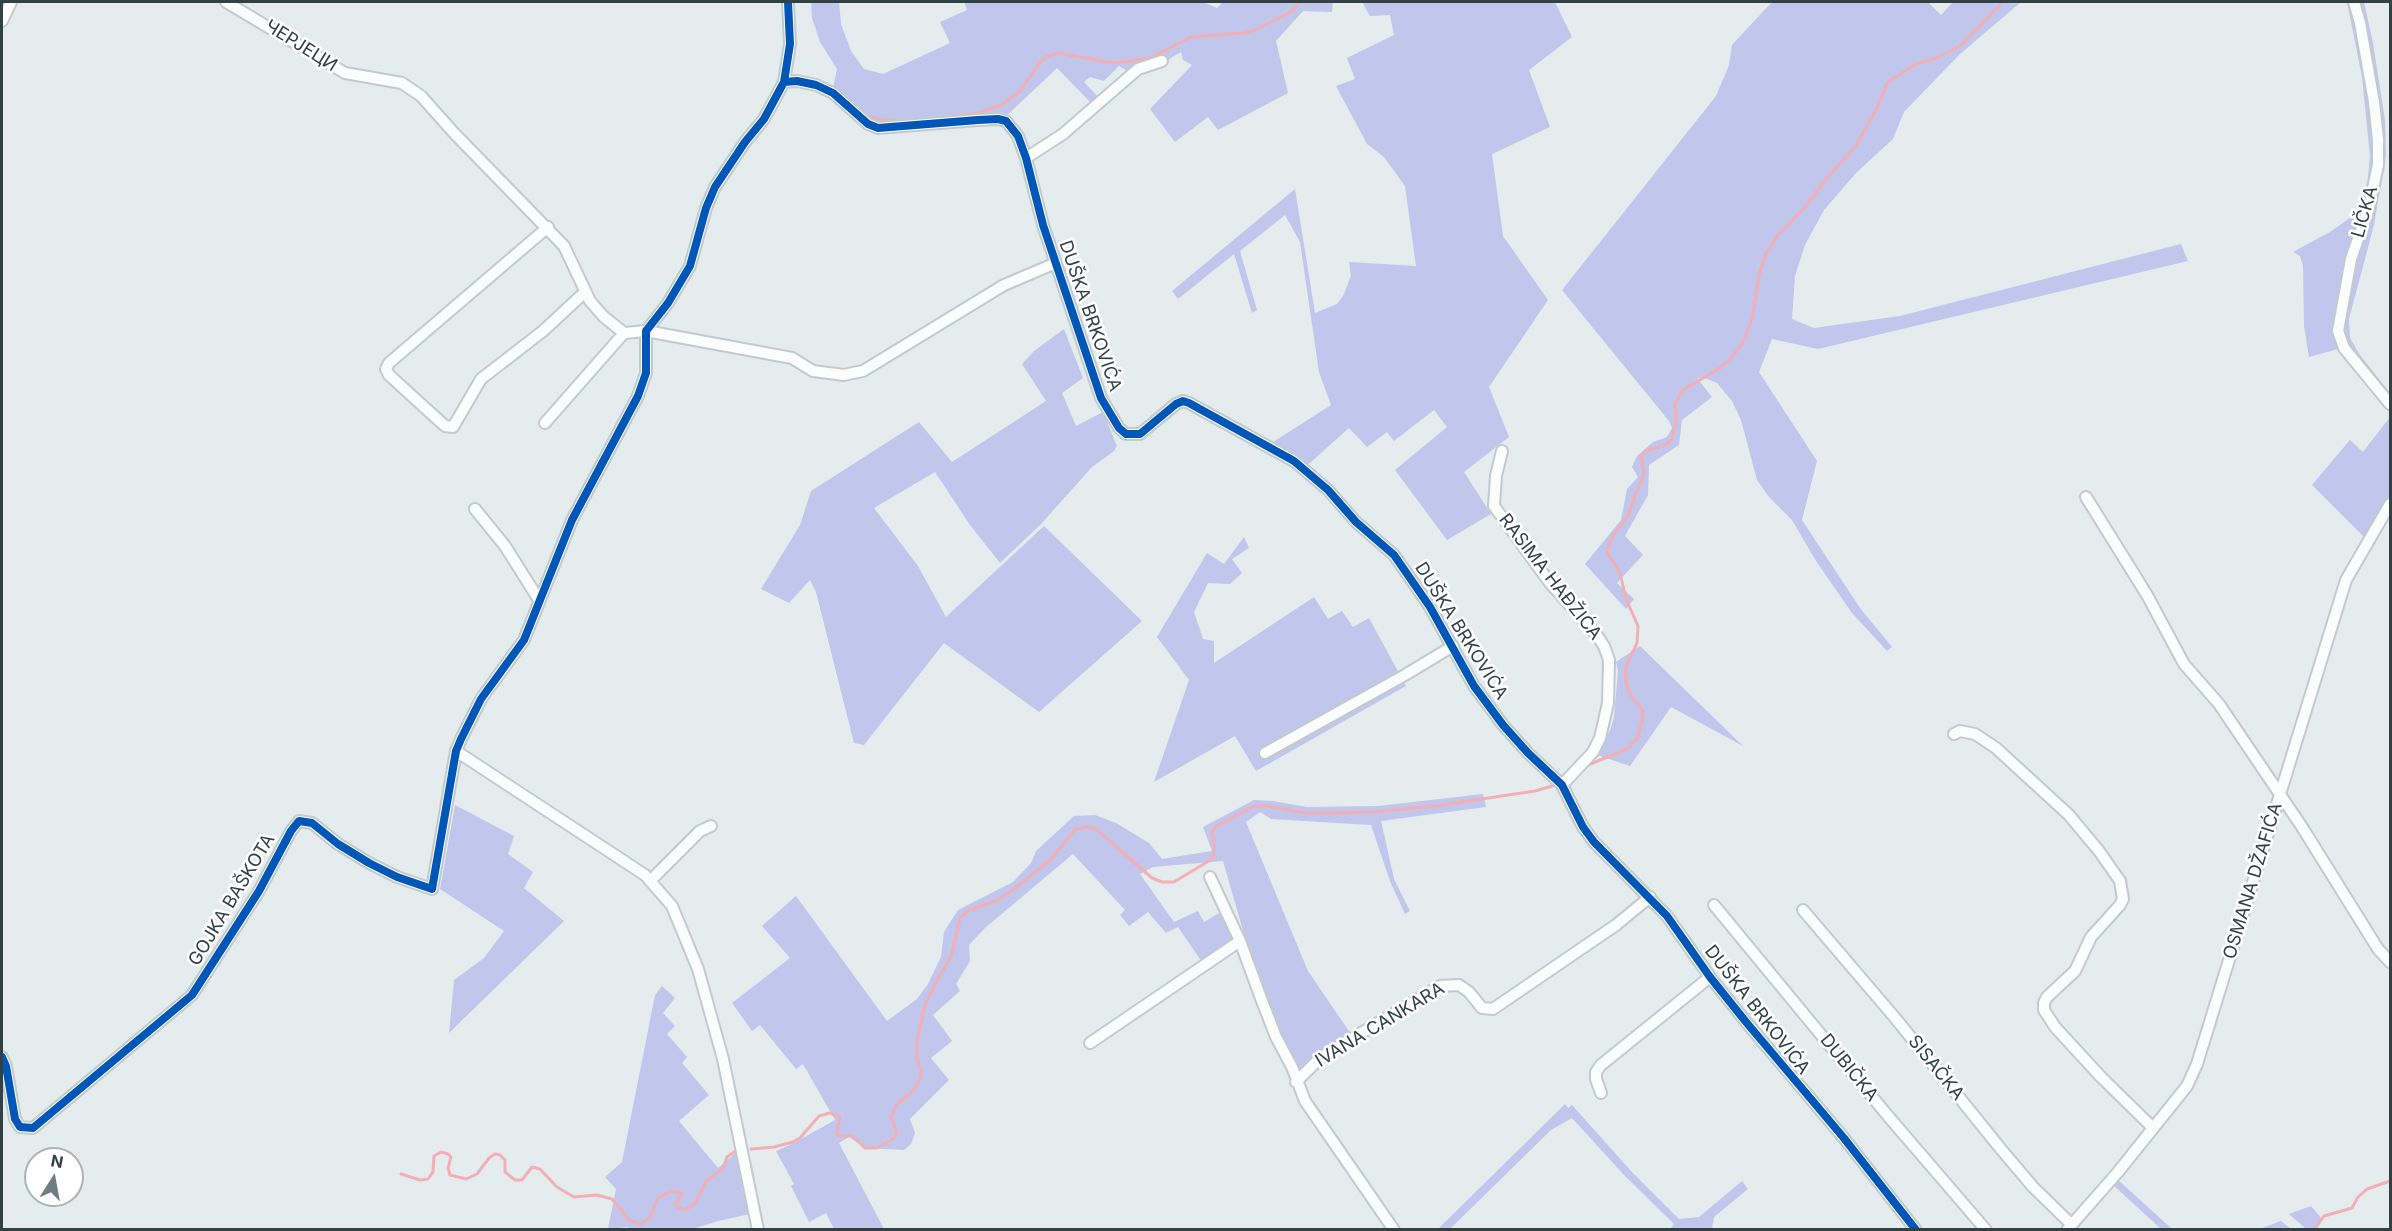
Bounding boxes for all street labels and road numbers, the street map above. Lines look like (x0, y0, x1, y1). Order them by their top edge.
street label: ЧЕРЈЕЦИ (261, 15, 341, 77)
street label: LIČKA (2347, 184, 2383, 240)
street label: DUŠKA BRKOVIĆA (1054, 238, 1126, 394)
street label: RASIMA HAĐŽIĆA (1494, 510, 1606, 644)
street label: DUŠKA BRKOVIĆA (1410, 558, 1512, 704)
street label: OSMANA DŽAFIĆA (2219, 800, 2287, 962)
street label: GOJKA BAŠKOTA (184, 830, 280, 970)
street label: DUŠKA BRKOVIĆA (1700, 941, 1814, 1079)
street label: IVANA CANKARA (1312, 978, 1448, 1072)
street label: DUBIČKA (1815, 1030, 1883, 1106)
street label: SISAČKA (1903, 1031, 1969, 1105)

